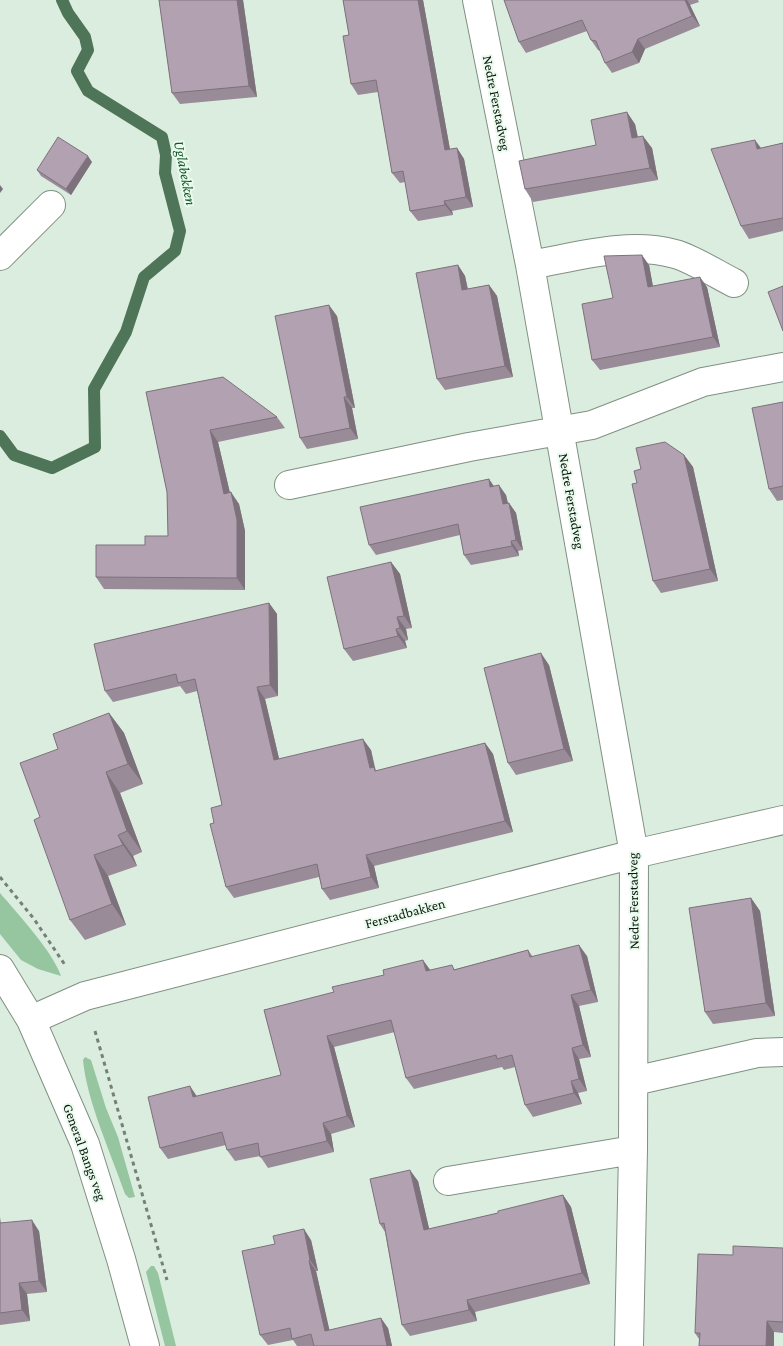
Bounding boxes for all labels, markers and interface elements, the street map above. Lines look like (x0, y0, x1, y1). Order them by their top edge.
street label: Nedre Ferstadveg (480, 54, 514, 152)
water label: Uglabekken (170, 139, 199, 207)
street label: Nedre Ferstadveg (556, 452, 588, 550)
street label: Nedre Ferstadveg (624, 852, 642, 950)
street label: Ferstadbakken (363, 895, 447, 931)
street label: General Bangs veg (60, 1101, 110, 1203)

